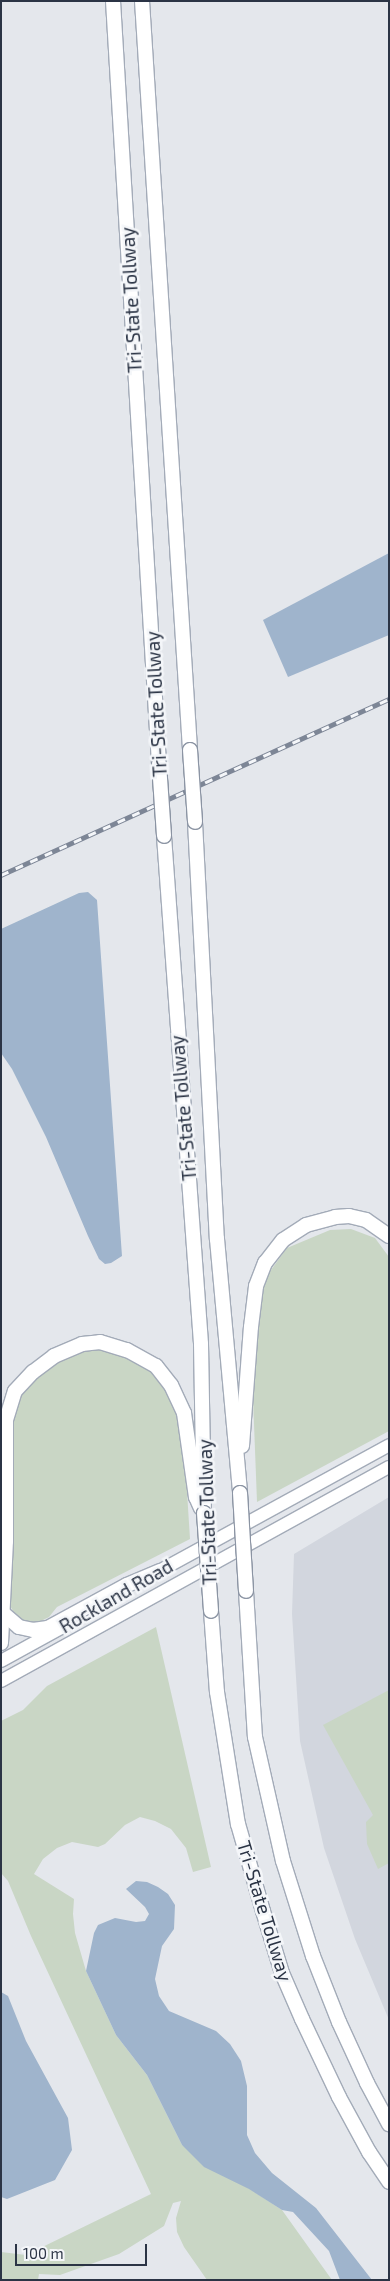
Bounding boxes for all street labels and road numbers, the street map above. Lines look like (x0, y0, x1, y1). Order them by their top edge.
street label: Tri-State Tollway (116, 226, 146, 374)
street label: Tri-State Tollway (141, 630, 171, 778)
street label: Tri-State Tollway (165, 1034, 201, 1182)
street label: Tri-State Tollway (193, 1438, 221, 1586)
street label: Rockland Road (55, 1554, 177, 1638)
street label: Tri-State Tollway (233, 1838, 297, 1984)

